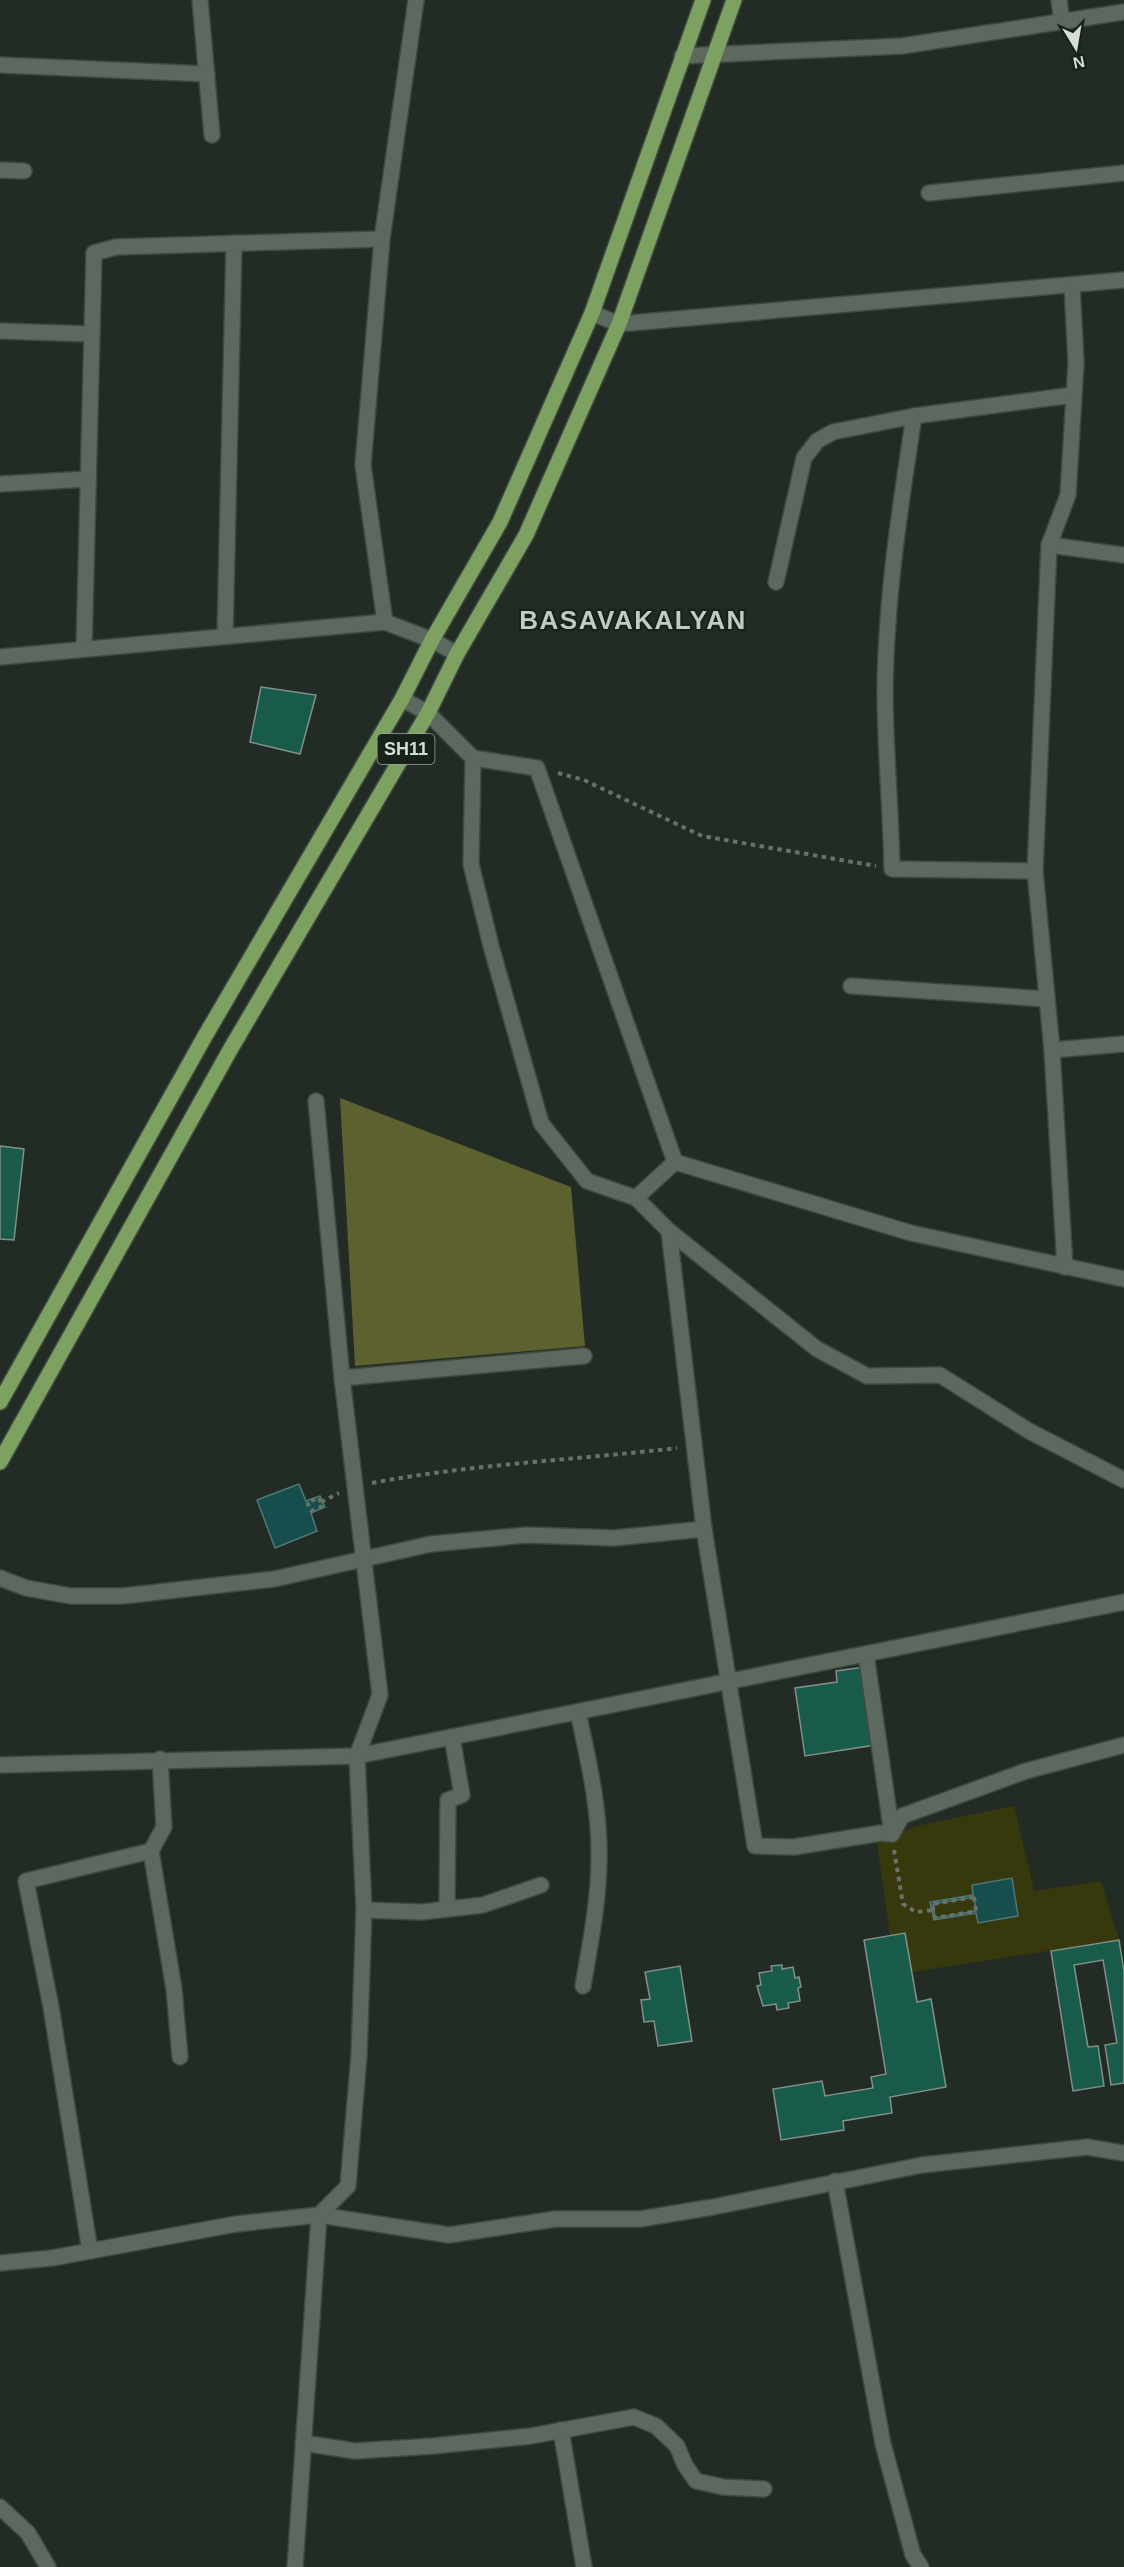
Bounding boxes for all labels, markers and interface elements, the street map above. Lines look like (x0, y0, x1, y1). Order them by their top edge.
north arrow (1046, 18, 1106, 78)
text: N (1071, 53, 1086, 72)
district label: BASAVAKALYAN (519, 605, 747, 635)
road number: SH11 (378, 734, 434, 764)

